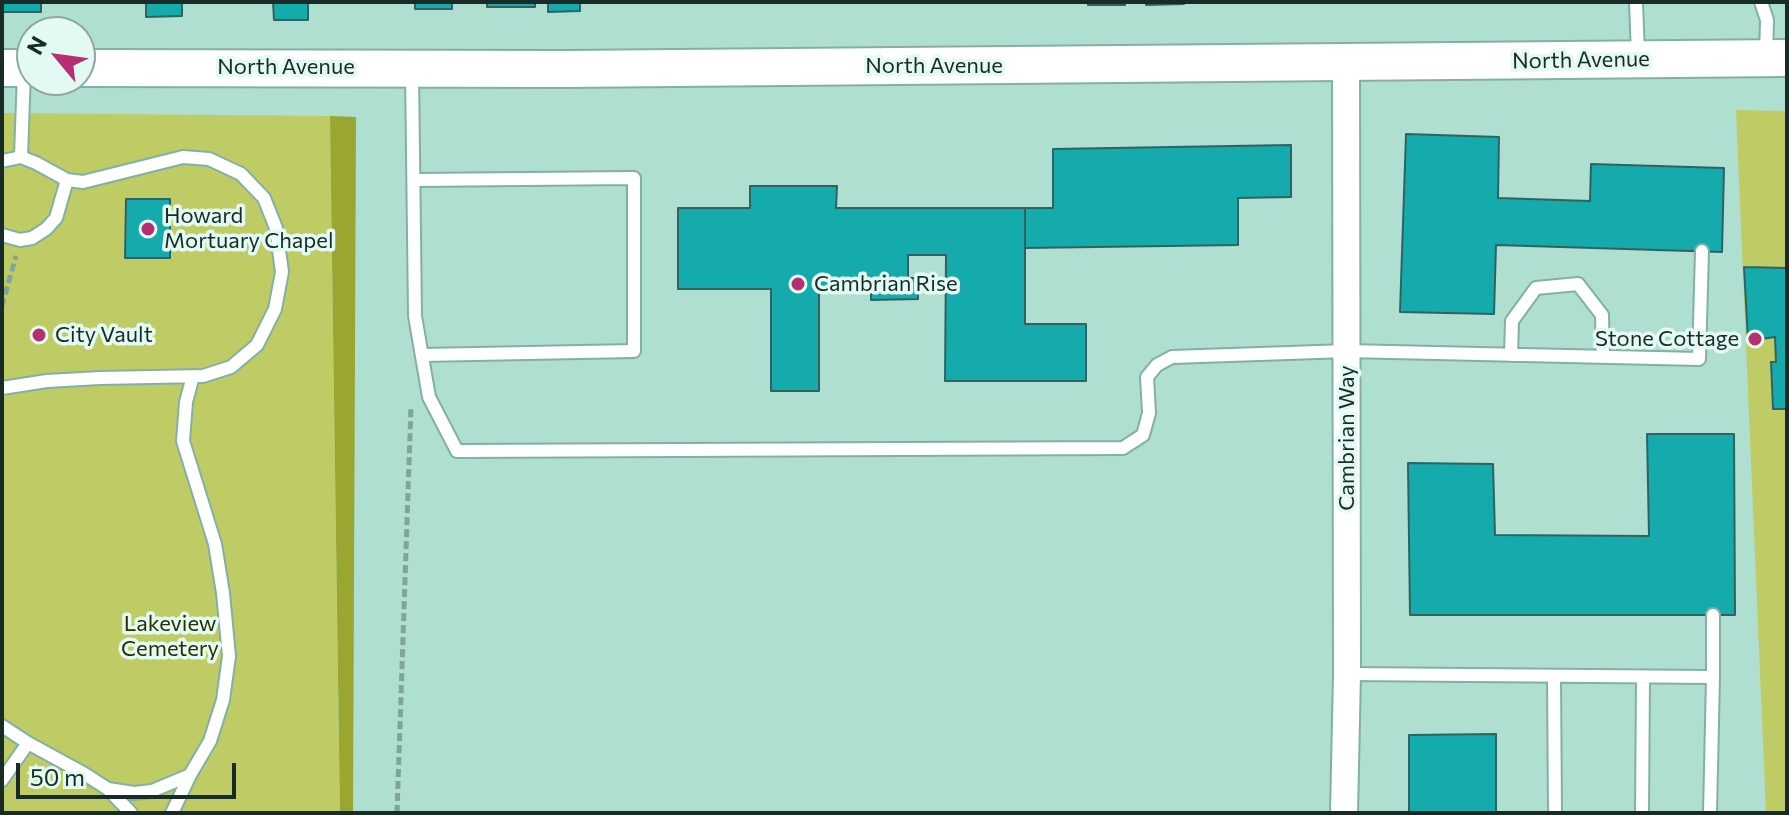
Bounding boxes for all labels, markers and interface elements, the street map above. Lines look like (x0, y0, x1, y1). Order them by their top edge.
north arrow (16, 16, 96, 96)
text: N (21, 31, 52, 59)
street label: North Avenue (1512, 46, 1650, 74)
street label: North Avenue (865, 53, 1003, 79)
street label: North Avenue (217, 54, 355, 80)
place label: Howard Mortuary Chapel (164, 203, 334, 254)
marker: Howard Mortuary Chapel (139, 220, 157, 238)
place label: Cambrian Rise (814, 271, 958, 297)
marker: Cambrian Rise (789, 275, 807, 293)
place label: City Vault (55, 322, 153, 348)
marker: City Vault (30, 326, 48, 344)
place label: Stone Cottage (1595, 326, 1739, 352)
marker: Stone Cottage (1746, 330, 1764, 348)
street label: Cambrian Way (1334, 365, 1360, 511)
park label: Lakeview Cemetery (121, 611, 219, 662)
scale bar (20, 747, 240, 797)
text: 50 m (30, 762, 85, 791)

